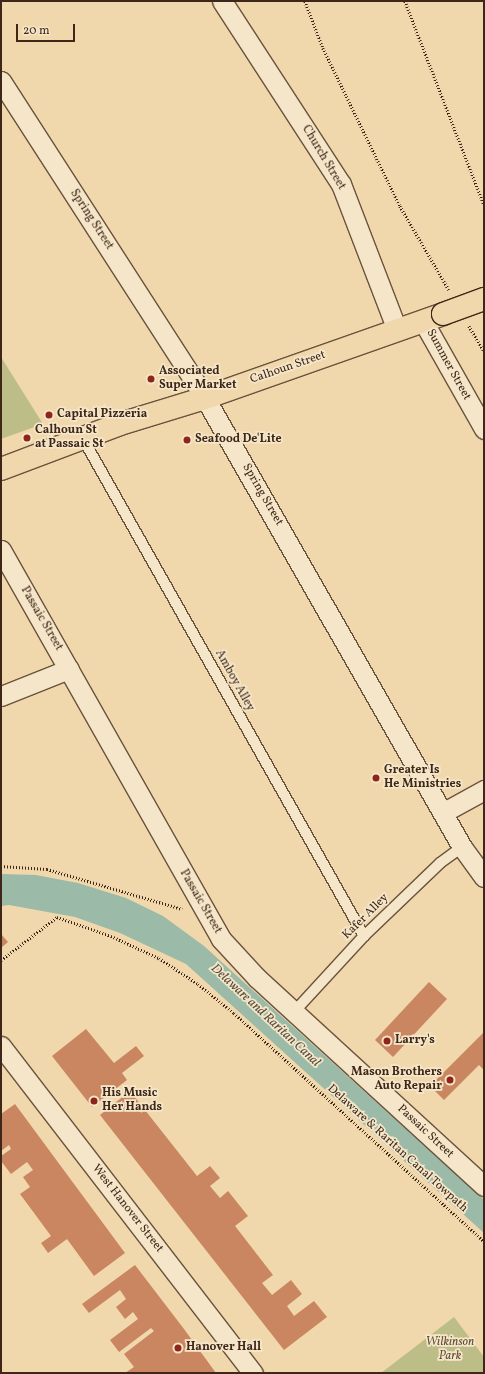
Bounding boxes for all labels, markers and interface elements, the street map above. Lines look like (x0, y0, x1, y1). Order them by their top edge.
scale bar (18, 16, 77, 42)
text: 20 m (23, 23, 50, 39)
street label: Church Street (298, 123, 348, 193)
street label: Spring Street (66, 187, 116, 253)
street label: Summer Street (423, 327, 473, 403)
street label: Calhoun Street (248, 348, 328, 388)
place label: Associated Super Market (159, 365, 236, 393)
marker: Associated Super Market (146, 374, 156, 384)
place label: Capital Pizzeria (57, 408, 147, 422)
marker: Capital Pizzeria (44, 410, 54, 420)
place label: Calhoun St at Passaic St (35, 424, 103, 452)
marker: Calhoun St at Passaic St (22, 433, 32, 443)
place label: Seafood De'Lite (195, 433, 282, 447)
marker: Seafood De'Lite (182, 435, 192, 445)
street label: Spring Street (238, 461, 286, 529)
street label: Passaic Street (17, 584, 65, 654)
street label: Amboy Alley (211, 648, 257, 714)
place label: Greater Is He Ministries (384, 764, 461, 792)
marker: Greater Is He Ministries (371, 773, 381, 783)
street label: Passaic Street (176, 867, 224, 937)
street label: Kafer Alley (340, 891, 392, 943)
water label: Delaware and Raritan Canal (207, 961, 323, 1071)
place label: Larry's (395, 1034, 435, 1048)
marker: Larry's (382, 1036, 392, 1046)
place label: Mason Brothers Auto Repair (351, 1066, 442, 1094)
marker: Mason Brothers Auto Repair (445, 1075, 455, 1085)
street label: Delaware & Raritan Canal Towpath (324, 1082, 470, 1216)
place label: His Music Her Hands (102, 1087, 162, 1115)
marker: His Music Her Hands (89, 1096, 99, 1106)
street label: Passaic Street (394, 1102, 456, 1162)
street label: West Hanover Street (88, 1162, 166, 1256)
park label: Wilkinson Park (426, 1336, 474, 1364)
place label: Hanover Hall (186, 1341, 261, 1355)
marker: Hanover Hall (173, 1343, 183, 1353)

